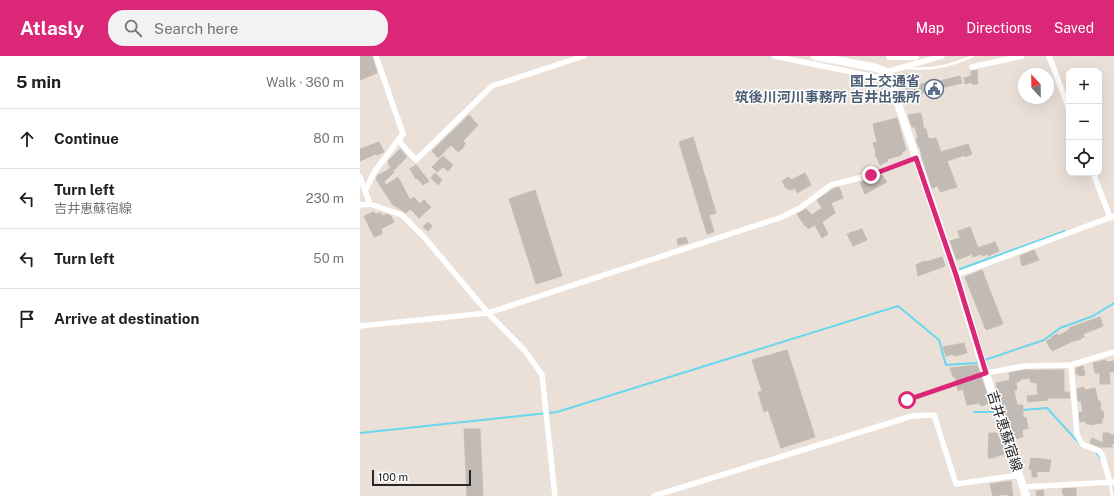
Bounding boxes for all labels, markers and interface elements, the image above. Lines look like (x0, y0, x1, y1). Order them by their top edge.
search box (108, 10, 388, 46)
text: Atlasly (20, 17, 84, 39)
icon: search (122, 17, 144, 39)
text: Search here (154, 20, 238, 37)
text: Map (916, 20, 944, 36)
text: Directions (966, 20, 1032, 36)
text: Saved (1054, 20, 1094, 36)
north arrow (1018, 68, 1054, 104)
map controls (1066, 68, 1102, 176)
button: + (1066, 68, 1102, 104)
text: 5 min (16, 72, 61, 92)
place label: 国土交通省 筑後川河川事務所 吉井出張所 (735, 73, 920, 105)
text: Walk · 360 m (266, 75, 344, 90)
public building icon: 国土交通省 筑後川河川事務所 吉井出張所 (923, 78, 945, 100)
button: − (1066, 104, 1102, 140)
icon: ahead (16, 128, 38, 150)
text: Continue (54, 130, 119, 147)
text: 80 m (313, 131, 344, 146)
button: locate (1066, 140, 1102, 176)
route end (862, 166, 880, 184)
text: Turn left (54, 181, 115, 198)
icon: left (16, 188, 38, 210)
text: 230 m (306, 191, 344, 206)
text: 吉井恵蘇宿線 (54, 201, 132, 216)
icon: left (16, 248, 38, 270)
text: Turn left (54, 250, 115, 267)
text: 50 m (313, 251, 344, 266)
icon: arrive (16, 308, 38, 330)
text: Arrive at destination (54, 310, 199, 327)
street label: 吉井恵蘇宿線 (984, 389, 1026, 473)
route start (898, 391, 916, 409)
scale bar (372, 468, 471, 487)
text: 100 m (378, 471, 408, 483)

